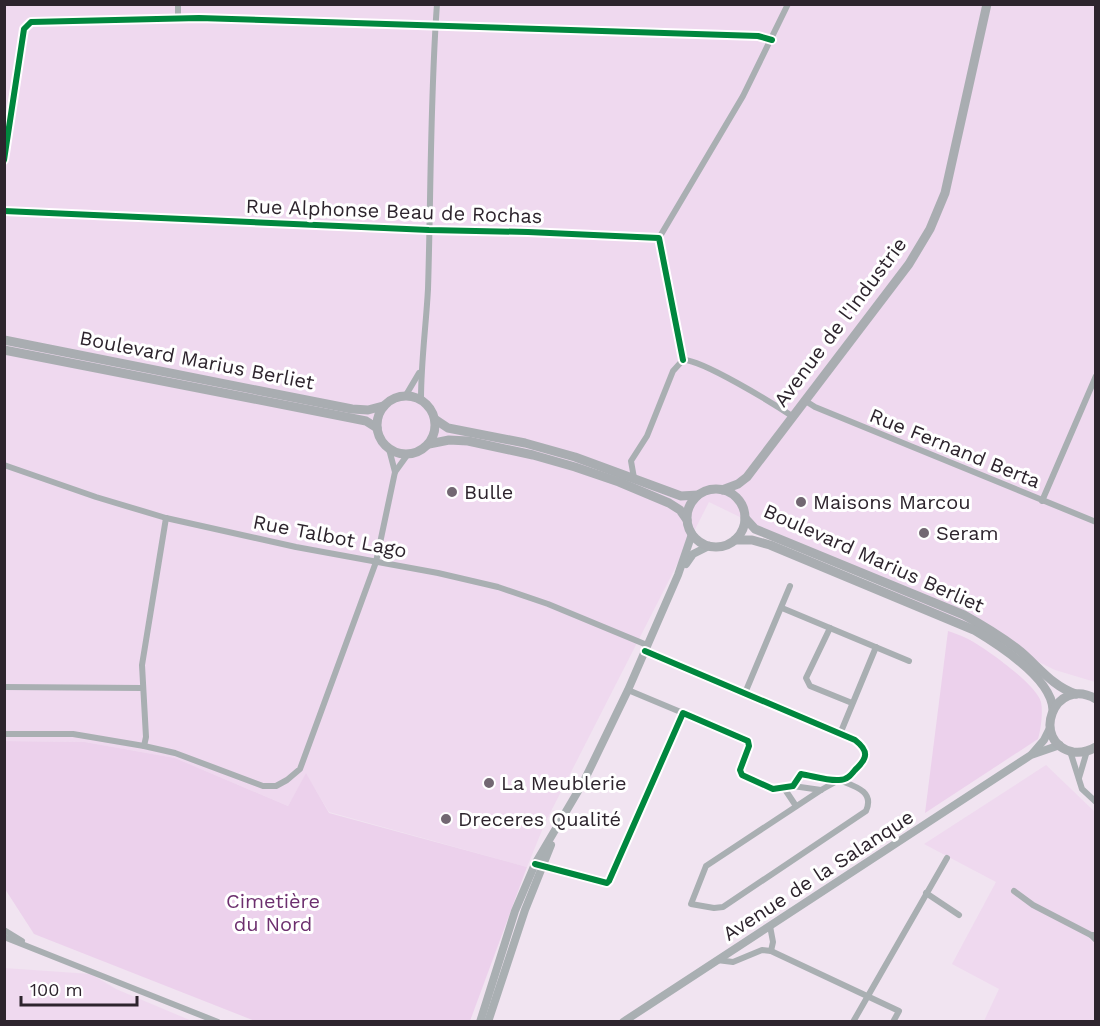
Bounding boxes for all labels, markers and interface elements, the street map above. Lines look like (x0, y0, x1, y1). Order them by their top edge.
street label: Rue Alphonse Beau de Rochas (245, 194, 543, 228)
street label: Avenue de l'Industrie (768, 233, 912, 411)
street label: Boulevard Marius Berliet (78, 325, 317, 395)
street label: Rue Fernand Berta (866, 403, 1044, 493)
place label: Bulle (464, 480, 513, 504)
marker: Bulle (445, 485, 459, 499)
place label: Maisons Marcou (813, 490, 971, 514)
marker: Maisons Marcou (794, 495, 808, 509)
street label: Boulevard Marius Berliet (760, 498, 988, 618)
street label: Rue Talbot Lago (251, 509, 409, 563)
place label: Seram (936, 521, 999, 545)
marker: Seram (917, 526, 931, 540)
place label: La Meublerie (501, 771, 627, 795)
marker: La Meublerie (482, 776, 496, 790)
street label: Avenue de la Salanque (718, 804, 918, 946)
place label: Dreceres Qualité (458, 807, 621, 831)
marker: Dreceres Qualité (439, 812, 453, 826)
park label: Cimetière du Nord (226, 889, 320, 936)
scale bar (21, 969, 136, 1007)
text: 100 m (30, 979, 83, 1000)

